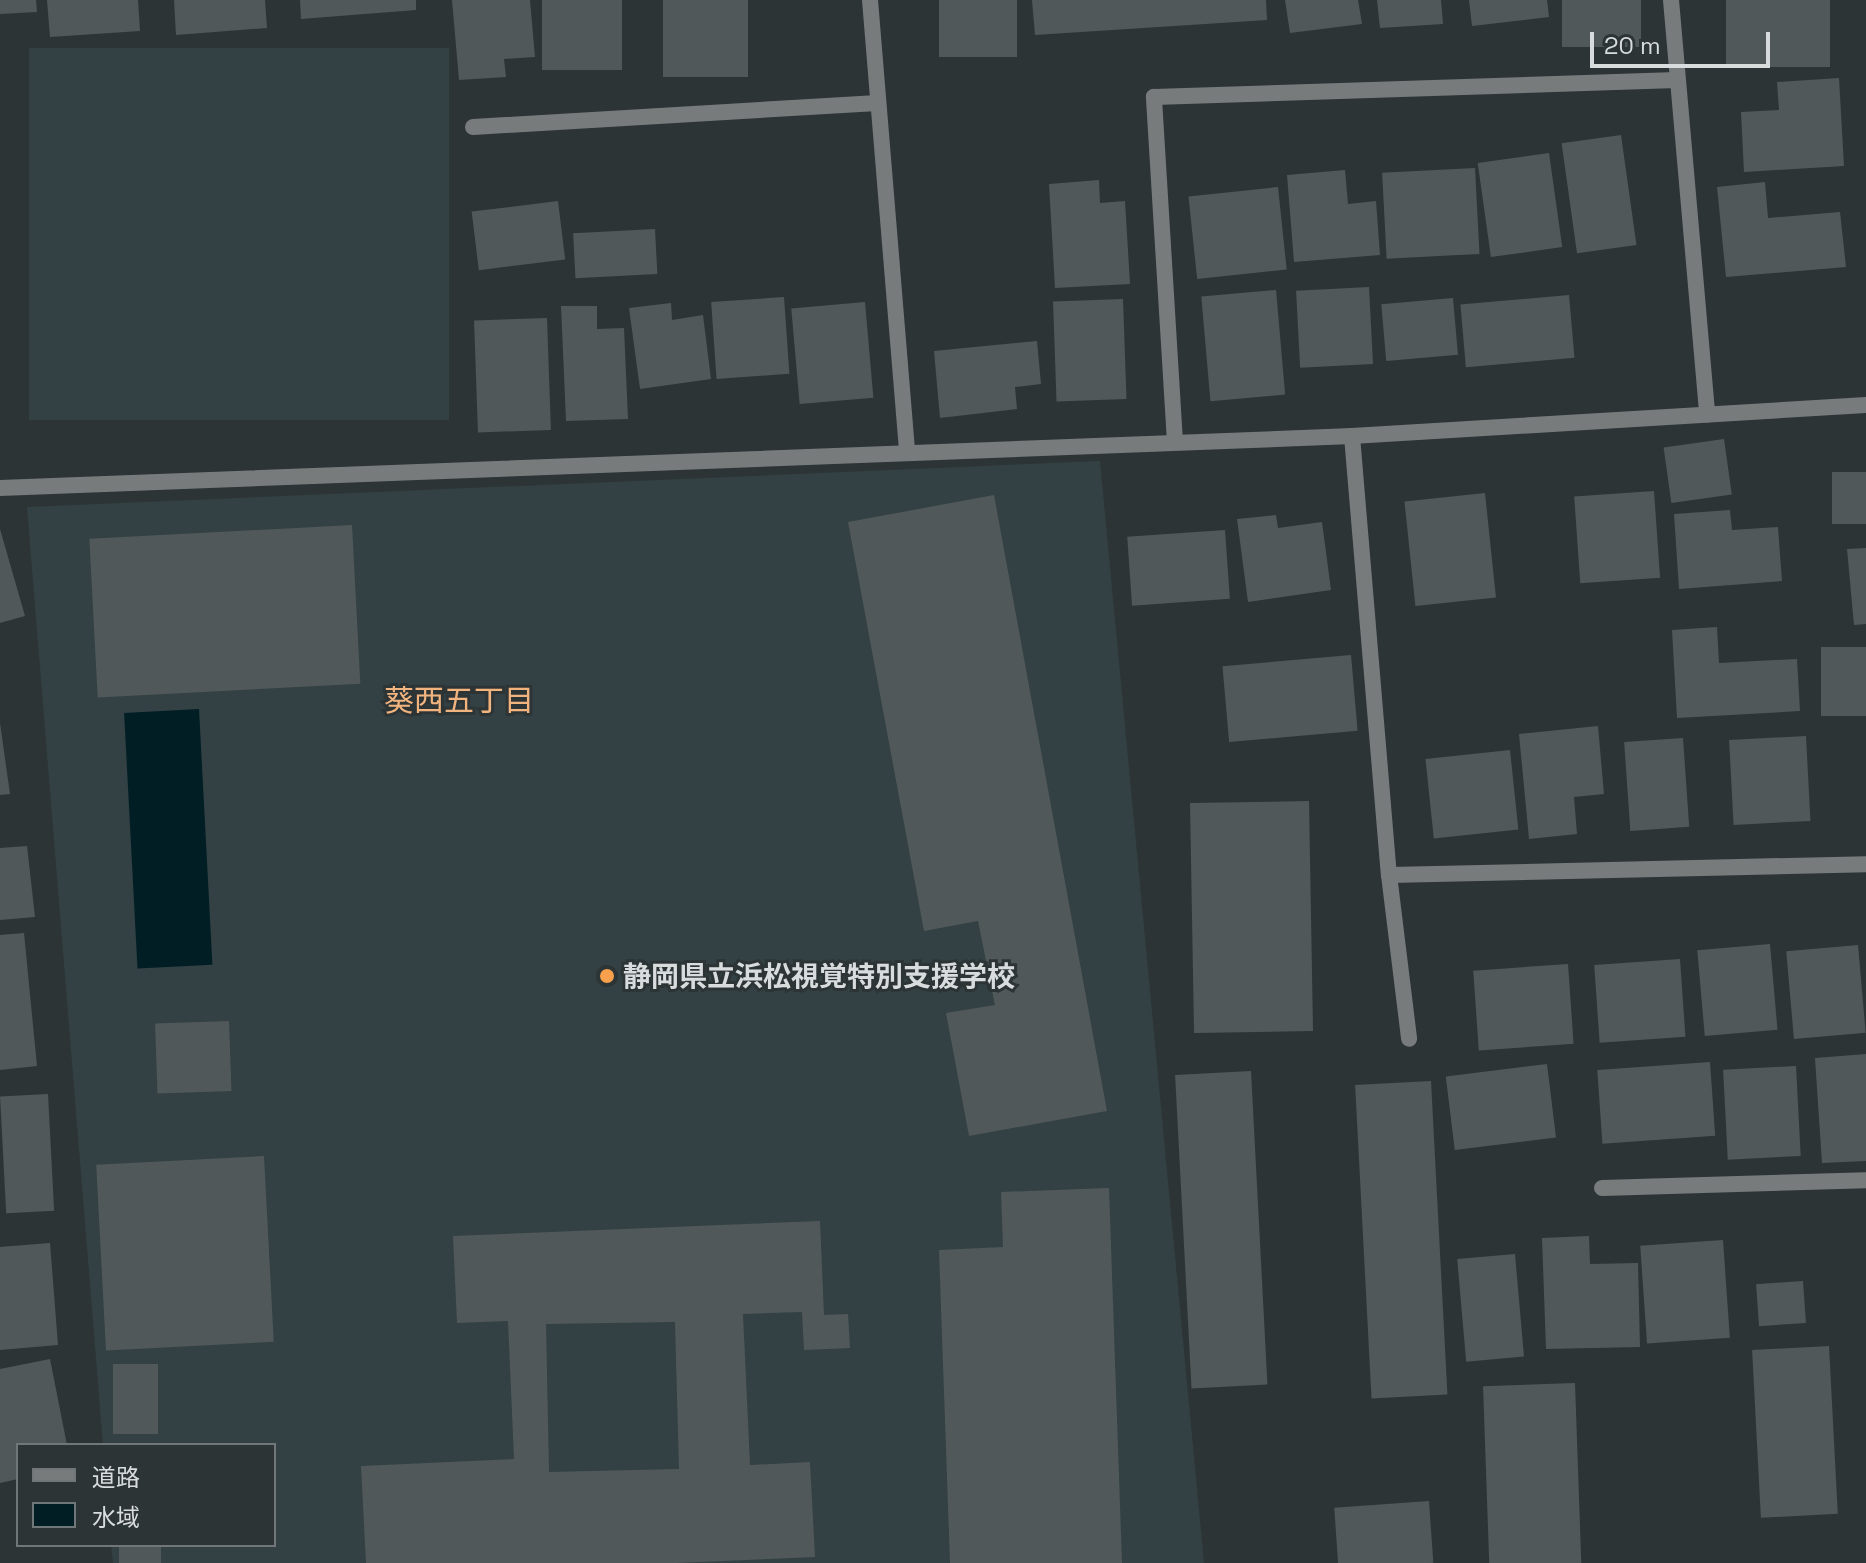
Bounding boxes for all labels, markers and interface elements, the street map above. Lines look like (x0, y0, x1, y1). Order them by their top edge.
scale bar (1594, 16, 1774, 66)
text: 20 m (1604, 30, 1661, 61)
district label: 葵西五丁目 (384, 683, 534, 719)
place label: 静岡県立浜松視覚特別支援学校 (623, 959, 1015, 993)
marker: 静岡県立浜松視覚特別支援学校 (598, 967, 616, 985)
legend (16, 1443, 276, 1547)
text: 道路 (92, 1462, 140, 1493)
text: 水域 (92, 1502, 140, 1533)

